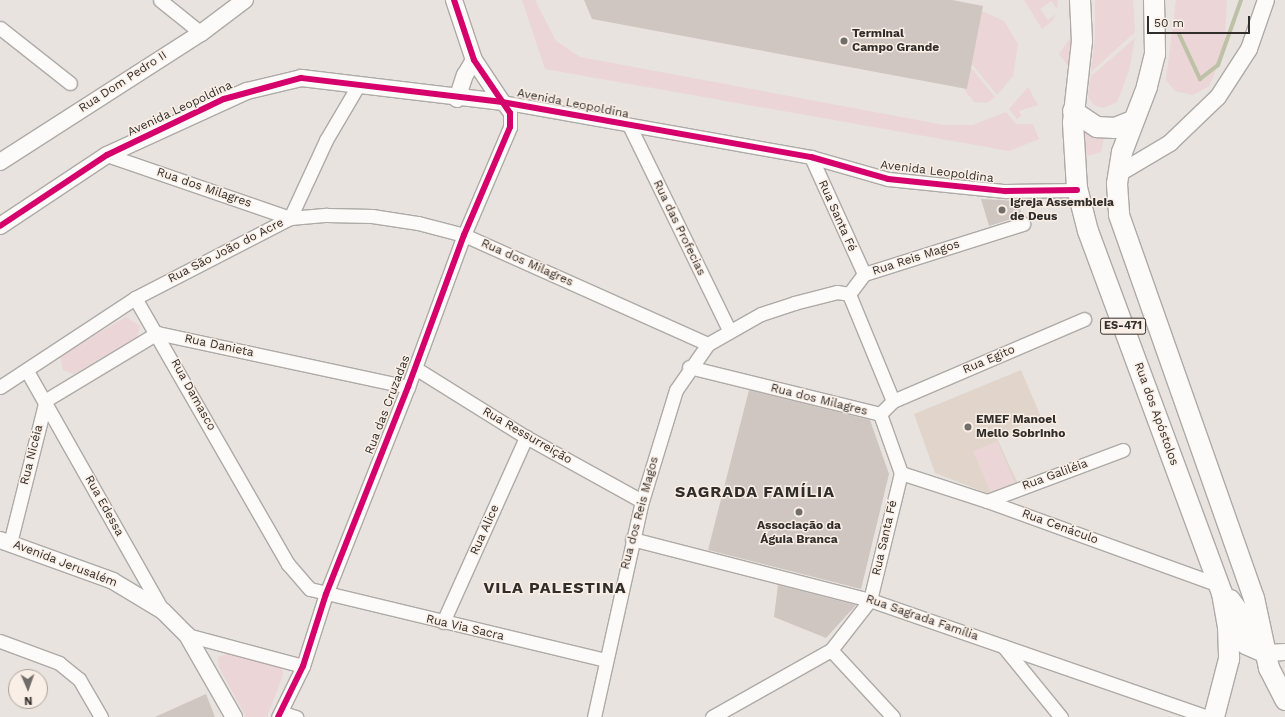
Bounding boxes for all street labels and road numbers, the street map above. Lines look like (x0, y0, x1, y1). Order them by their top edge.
street label: Rua Dom Pedro II (76, 48, 170, 116)
street label: Avenida Leopoldina (125, 78, 235, 140)
street label: Avenida Leopoldina (516, 86, 630, 122)
street label: Avenida Leopoldina (879, 158, 995, 186)
street label: Rua dos Milagres (155, 165, 253, 211)
street label: Rua das Profecias (650, 178, 708, 278)
street label: Rua Santa Fé (815, 178, 859, 254)
street label: Rua São João do Acre (165, 215, 287, 287)
street label: Rua dos Milagres (479, 236, 575, 290)
street label: Rua Reis Magos (870, 237, 962, 279)
road number: ES-471 (1100, 317, 1146, 335)
street label: Rua Danieta (183, 332, 255, 360)
street label: Rua Egito (961, 343, 1017, 377)
street label: Rua das Cruzadas (362, 353, 414, 457)
street label: Rua Damasco (167, 357, 219, 433)
street label: Rua dos Apóstolos (1130, 360, 1182, 468)
street label: Rua dos Milagres (769, 381, 869, 419)
street label: Rua Ressurreição (480, 404, 574, 468)
street label: Rua Nicéia (18, 423, 46, 487)
street label: Rua dos Reis Magos (618, 455, 662, 571)
street label: Rua Galiléia (1020, 456, 1090, 494)
street label: Rua Edessa (81, 473, 127, 539)
street label: Rua Santa Fé (869, 499, 901, 577)
street label: Rua Alice (467, 502, 503, 558)
street label: Rua Cenáculo (1020, 506, 1100, 548)
street label: Avenida Jerusalém (11, 537, 119, 591)
street label: Rua Sagrada Família (864, 592, 980, 644)
street label: Rua Via Sacra (424, 612, 506, 644)

